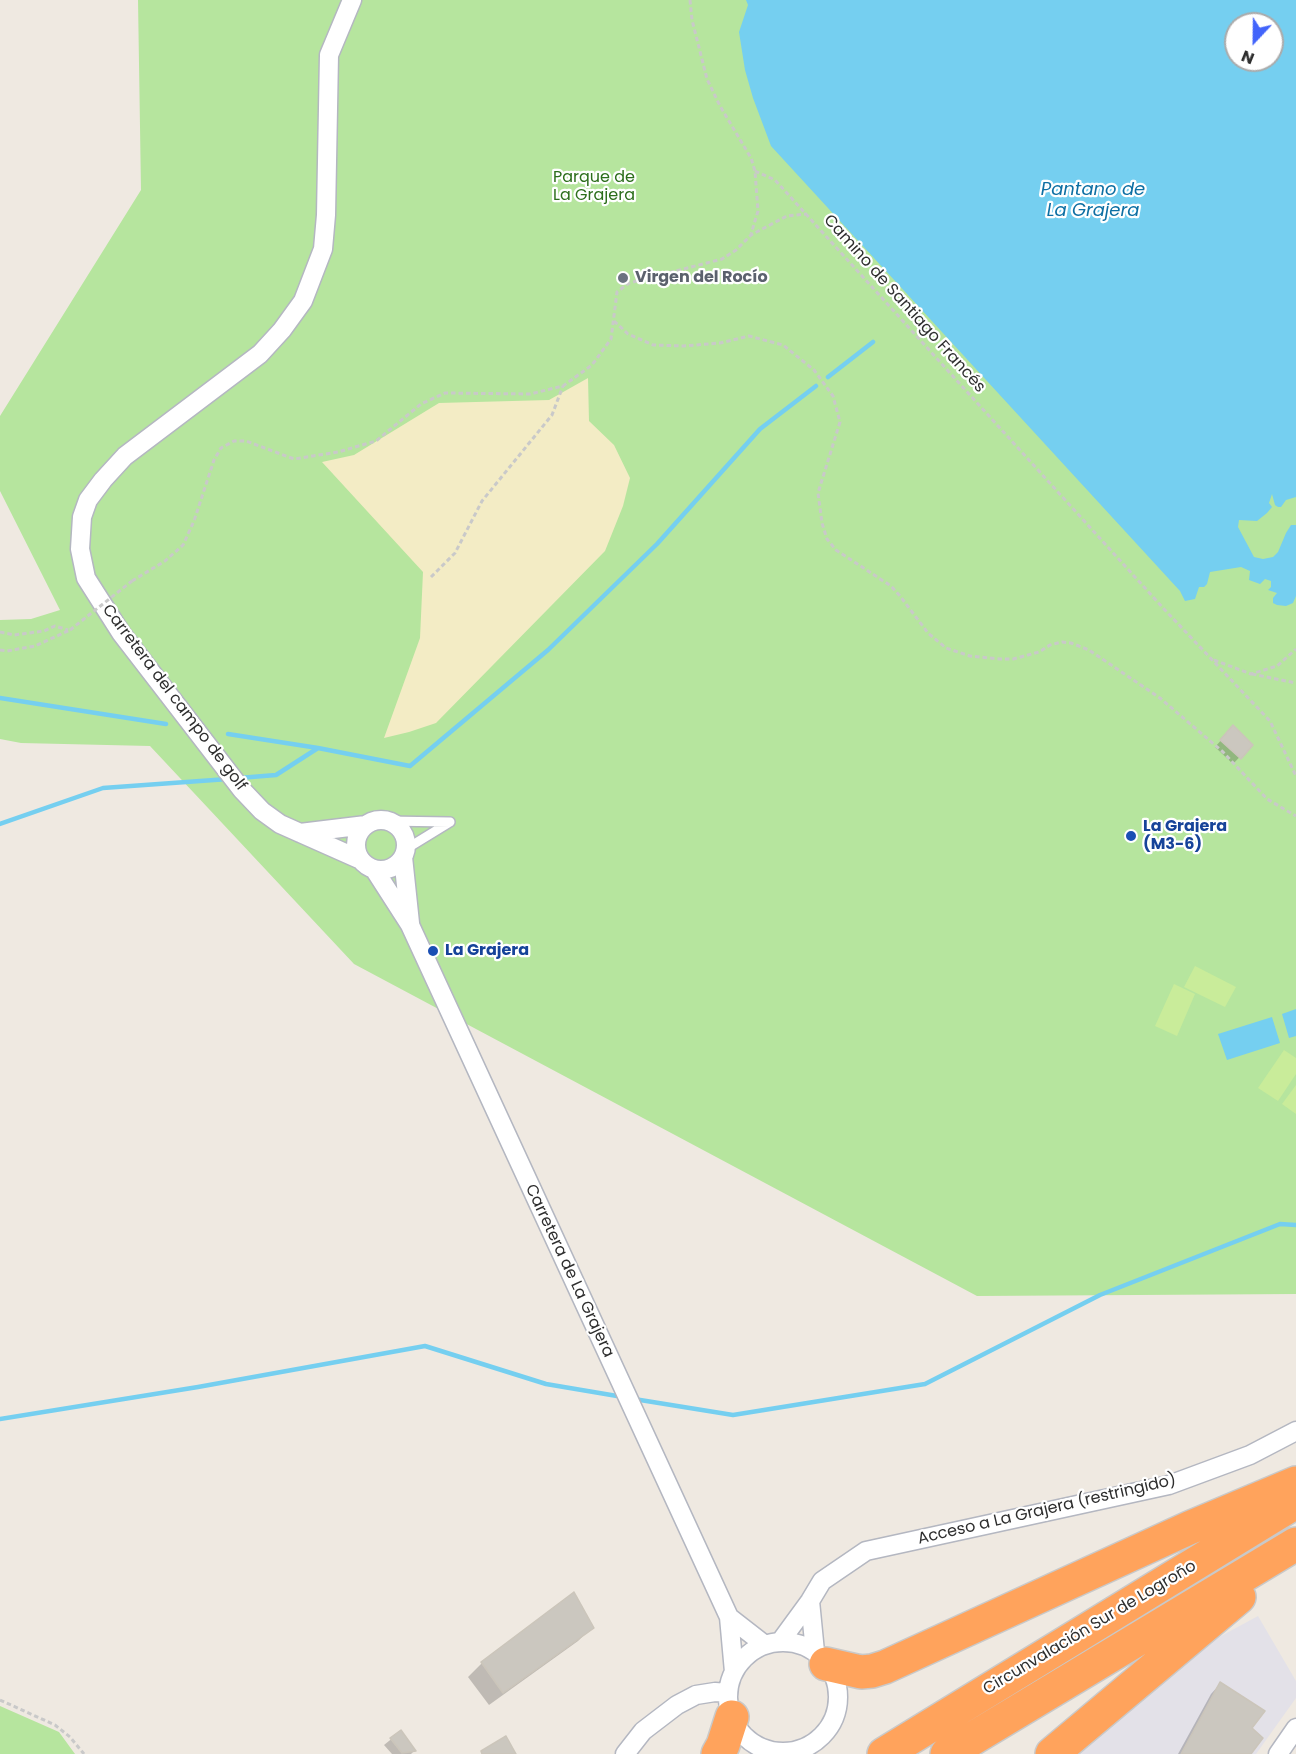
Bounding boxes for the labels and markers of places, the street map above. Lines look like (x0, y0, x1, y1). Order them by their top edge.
place label: Virgen del Rocío (635, 268, 768, 288)
marker: Virgen del Rocío (616, 271, 630, 285)
place label: La Grajera (M3-6) (1143, 817, 1227, 855)
marker: La Grajera (M3-6) (1124, 829, 1138, 843)
place label: La Grajera (445, 941, 529, 961)
marker: La Grajera (426, 944, 440, 958)

